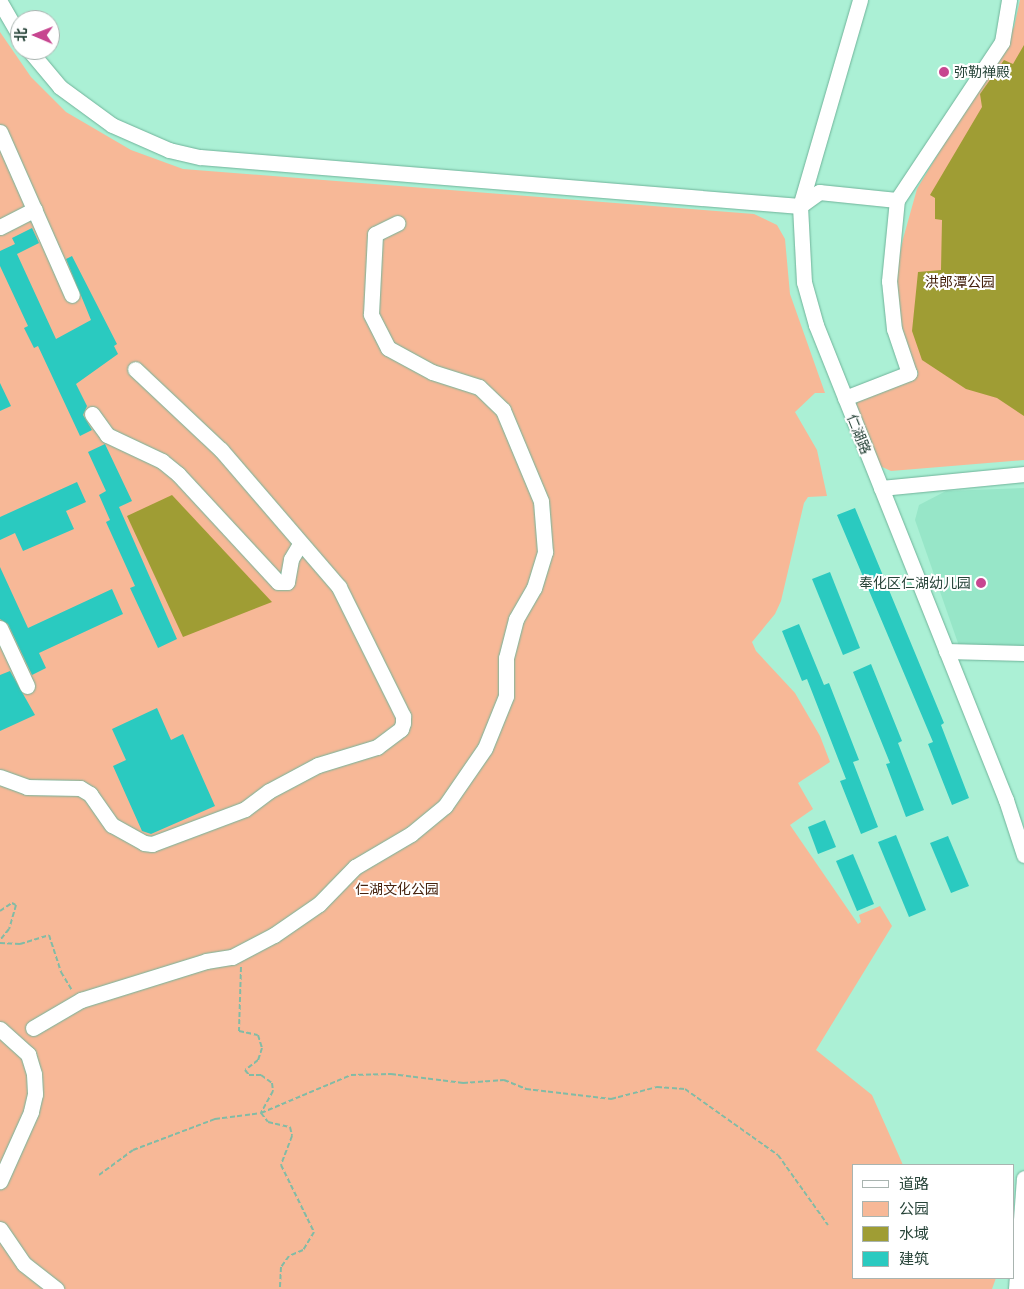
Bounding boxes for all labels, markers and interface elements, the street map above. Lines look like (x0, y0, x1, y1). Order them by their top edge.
north arrow (10, 10, 60, 60)
text: 北 (11, 28, 31, 42)
place label: 弥勒禅殿 (954, 64, 1010, 80)
marker: 弥勒禅殿 (938, 66, 950, 78)
park label: 洪郎潭公园 (925, 274, 995, 290)
street label: 仁湖路 (843, 411, 875, 457)
place label: 奉化区仁湖幼儿园 (859, 575, 971, 591)
marker: 奉化区仁湖幼儿园 (975, 577, 987, 589)
park label: 仁湖文化公园 (355, 881, 439, 897)
legend (852, 1164, 1014, 1279)
text: 道路 (899, 1173, 929, 1194)
text: 公园 (899, 1198, 929, 1219)
text: 水域 (899, 1223, 929, 1244)
text: 建筑 (899, 1248, 929, 1269)

